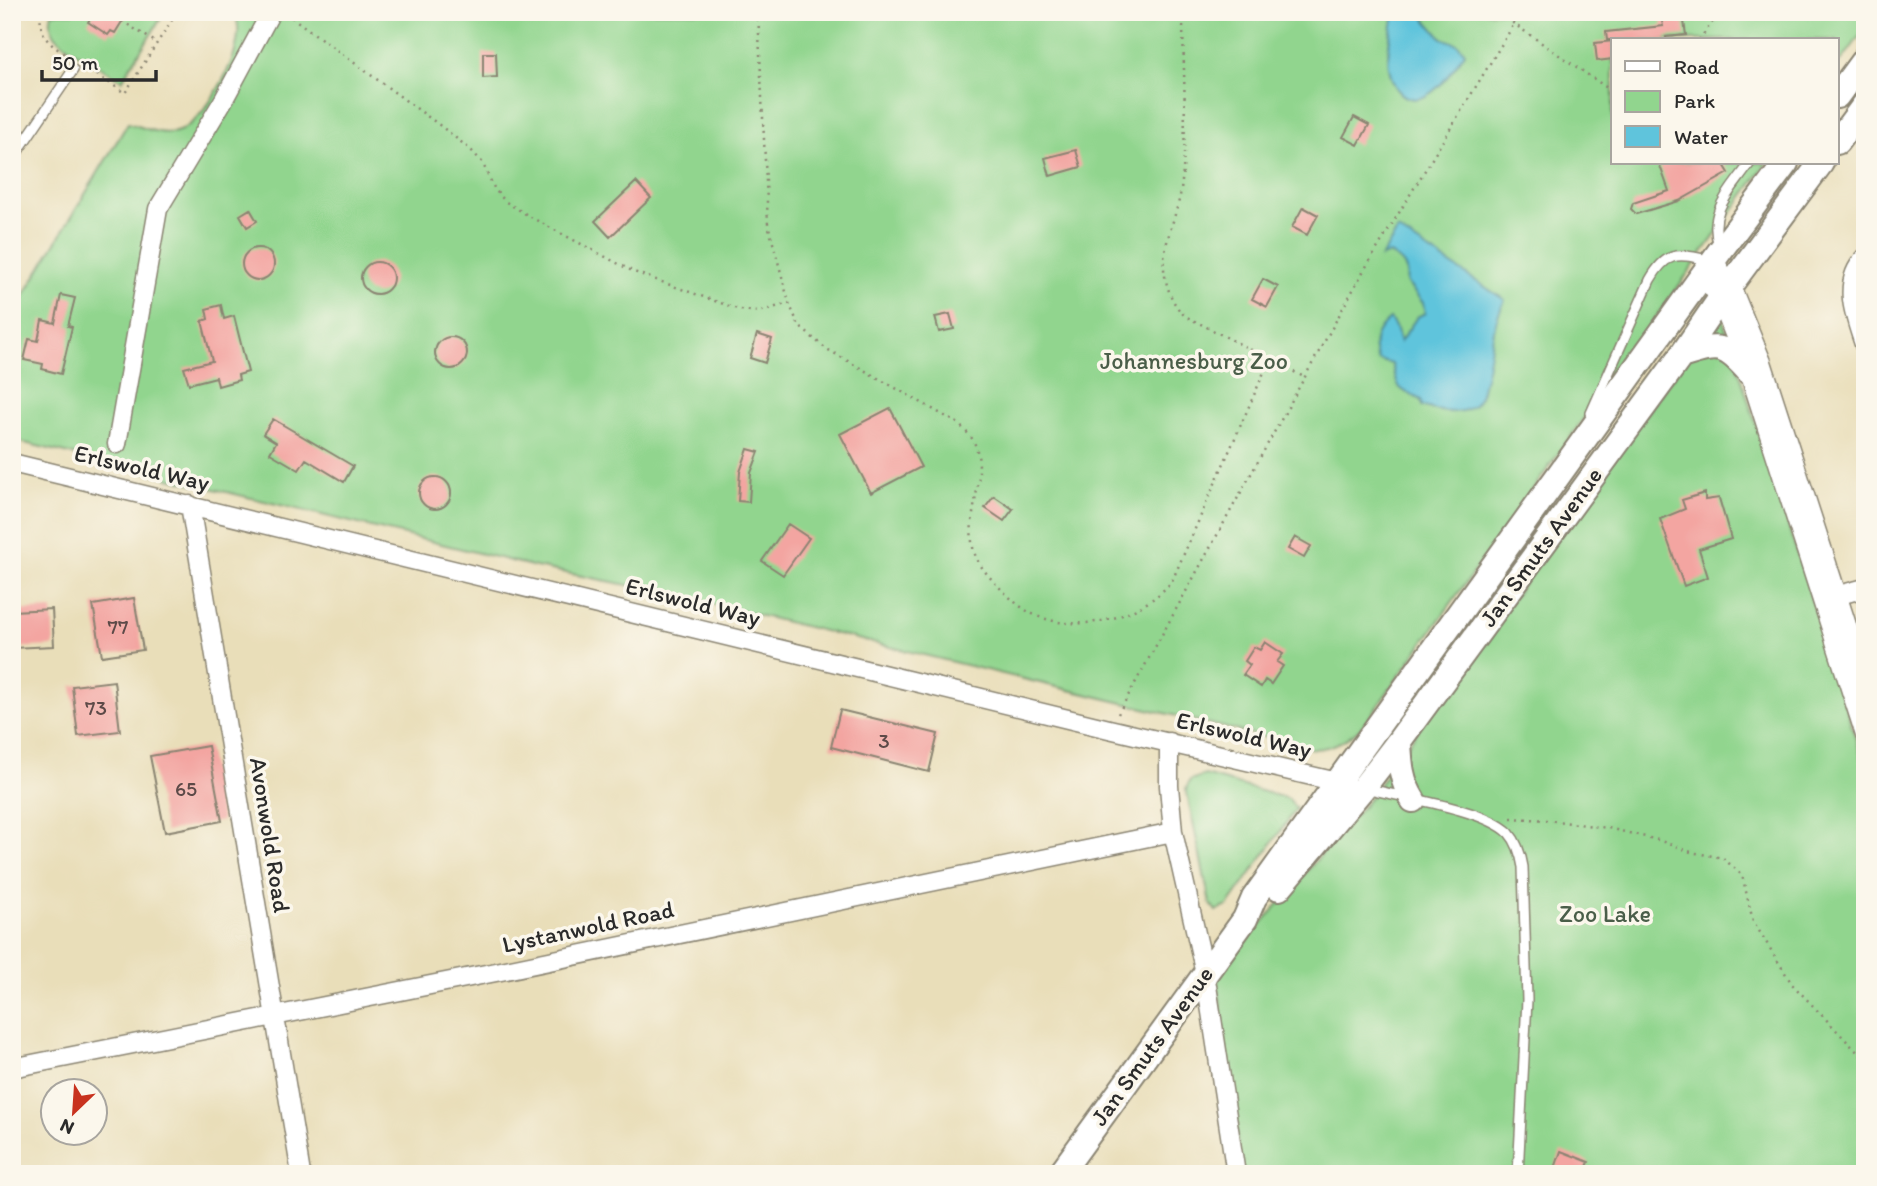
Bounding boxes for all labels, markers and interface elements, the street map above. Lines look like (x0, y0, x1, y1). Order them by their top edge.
scale bar (42, 38, 156, 82)
legend (1611, 38, 1839, 164)
text: 50 m (52, 50, 99, 75)
text: Road (1674, 54, 1720, 79)
text: Park (1674, 88, 1716, 113)
text: Water (1674, 124, 1728, 149)
park label: Johannesburg Zoo (1100, 346, 1288, 375)
street label: Erlswold Way (72, 438, 212, 497)
street label: Jan Smuts Avenue (1473, 461, 1608, 632)
street label: Erlswold Way (623, 571, 763, 632)
house number: 77 (108, 614, 128, 639)
house number: 73 (85, 695, 107, 720)
street label: Erlswold Way (1174, 705, 1314, 764)
house number: 3 (878, 728, 890, 753)
street label: Avonwold Road (244, 755, 297, 915)
house number: 65 (175, 776, 197, 801)
street label: Lystanwold Road (499, 894, 677, 959)
park label: Zoo Lake (1559, 899, 1651, 928)
street label: Jan Smuts Avenue (1084, 960, 1219, 1131)
north arrow (38, 1078, 108, 1148)
text: N (56, 1114, 78, 1140)

